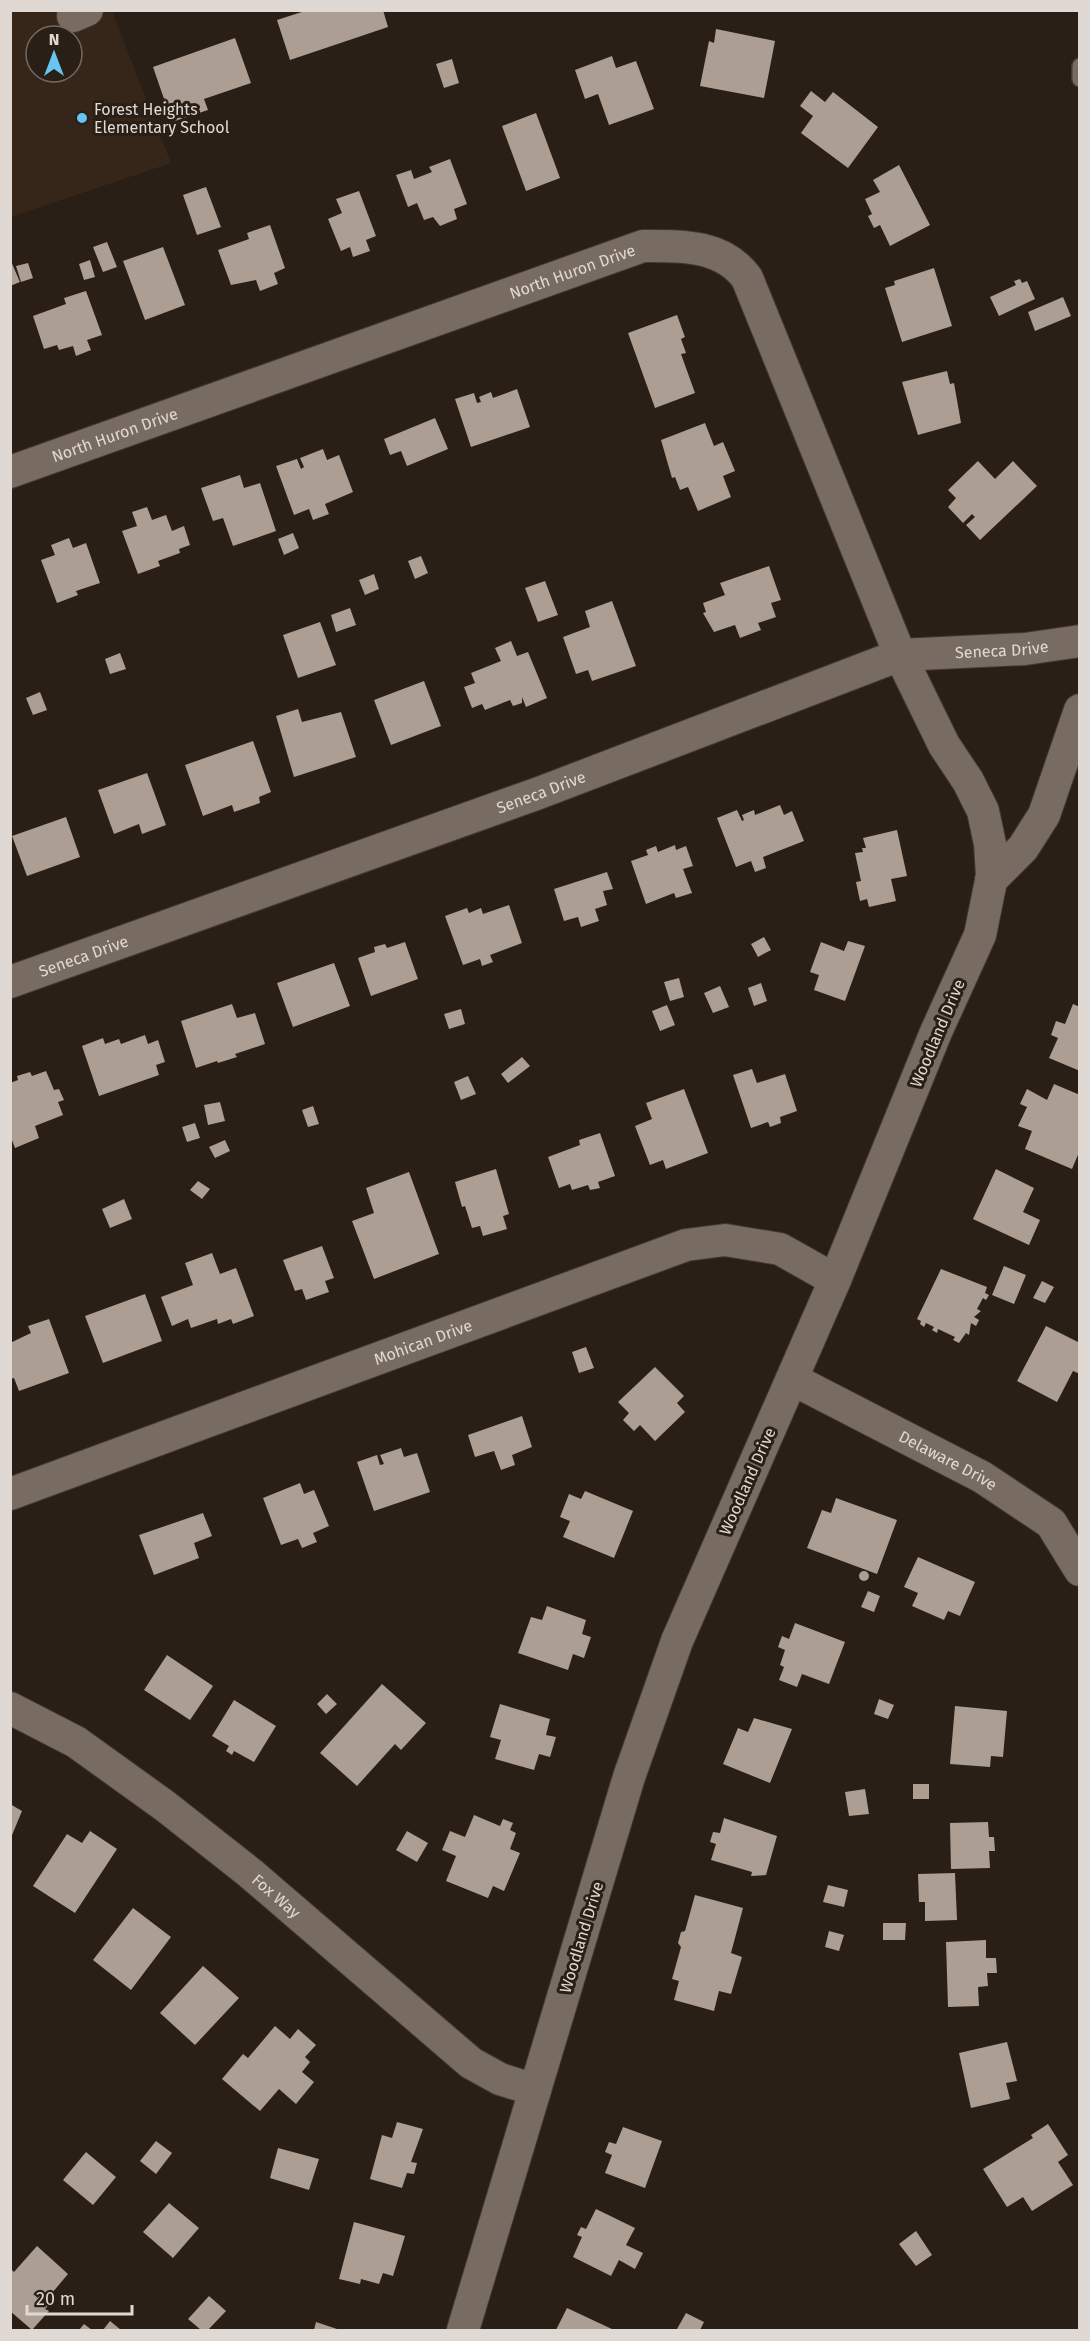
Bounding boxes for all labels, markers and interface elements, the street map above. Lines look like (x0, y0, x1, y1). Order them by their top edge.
north arrow (24, 24, 84, 84)
text: N (49, 30, 59, 49)
place label: Forest Heights Elementary School (94, 100, 230, 137)
marker: Forest Heights Elementary School (75, 111, 89, 125)
street label: North Huron Drive (507, 241, 638, 303)
street label: North Huron Drive (49, 404, 180, 466)
street label: Seneca Drive (954, 637, 1050, 662)
street label: Seneca Drive (494, 767, 588, 817)
street label: Seneca Drive (36, 932, 131, 981)
street label: Woodland Drive (906, 976, 969, 1090)
street label: Mohican Drive (371, 1316, 475, 1369)
street label: Woodland Drive (715, 1425, 780, 1538)
street label: Delaware Drive (896, 1427, 1001, 1494)
street label: Fox Way (248, 1870, 304, 1922)
street label: Woodland Drive (556, 1879, 607, 1995)
scale bar (27, 2278, 132, 2316)
text: 20 m (36, 2288, 75, 2310)

